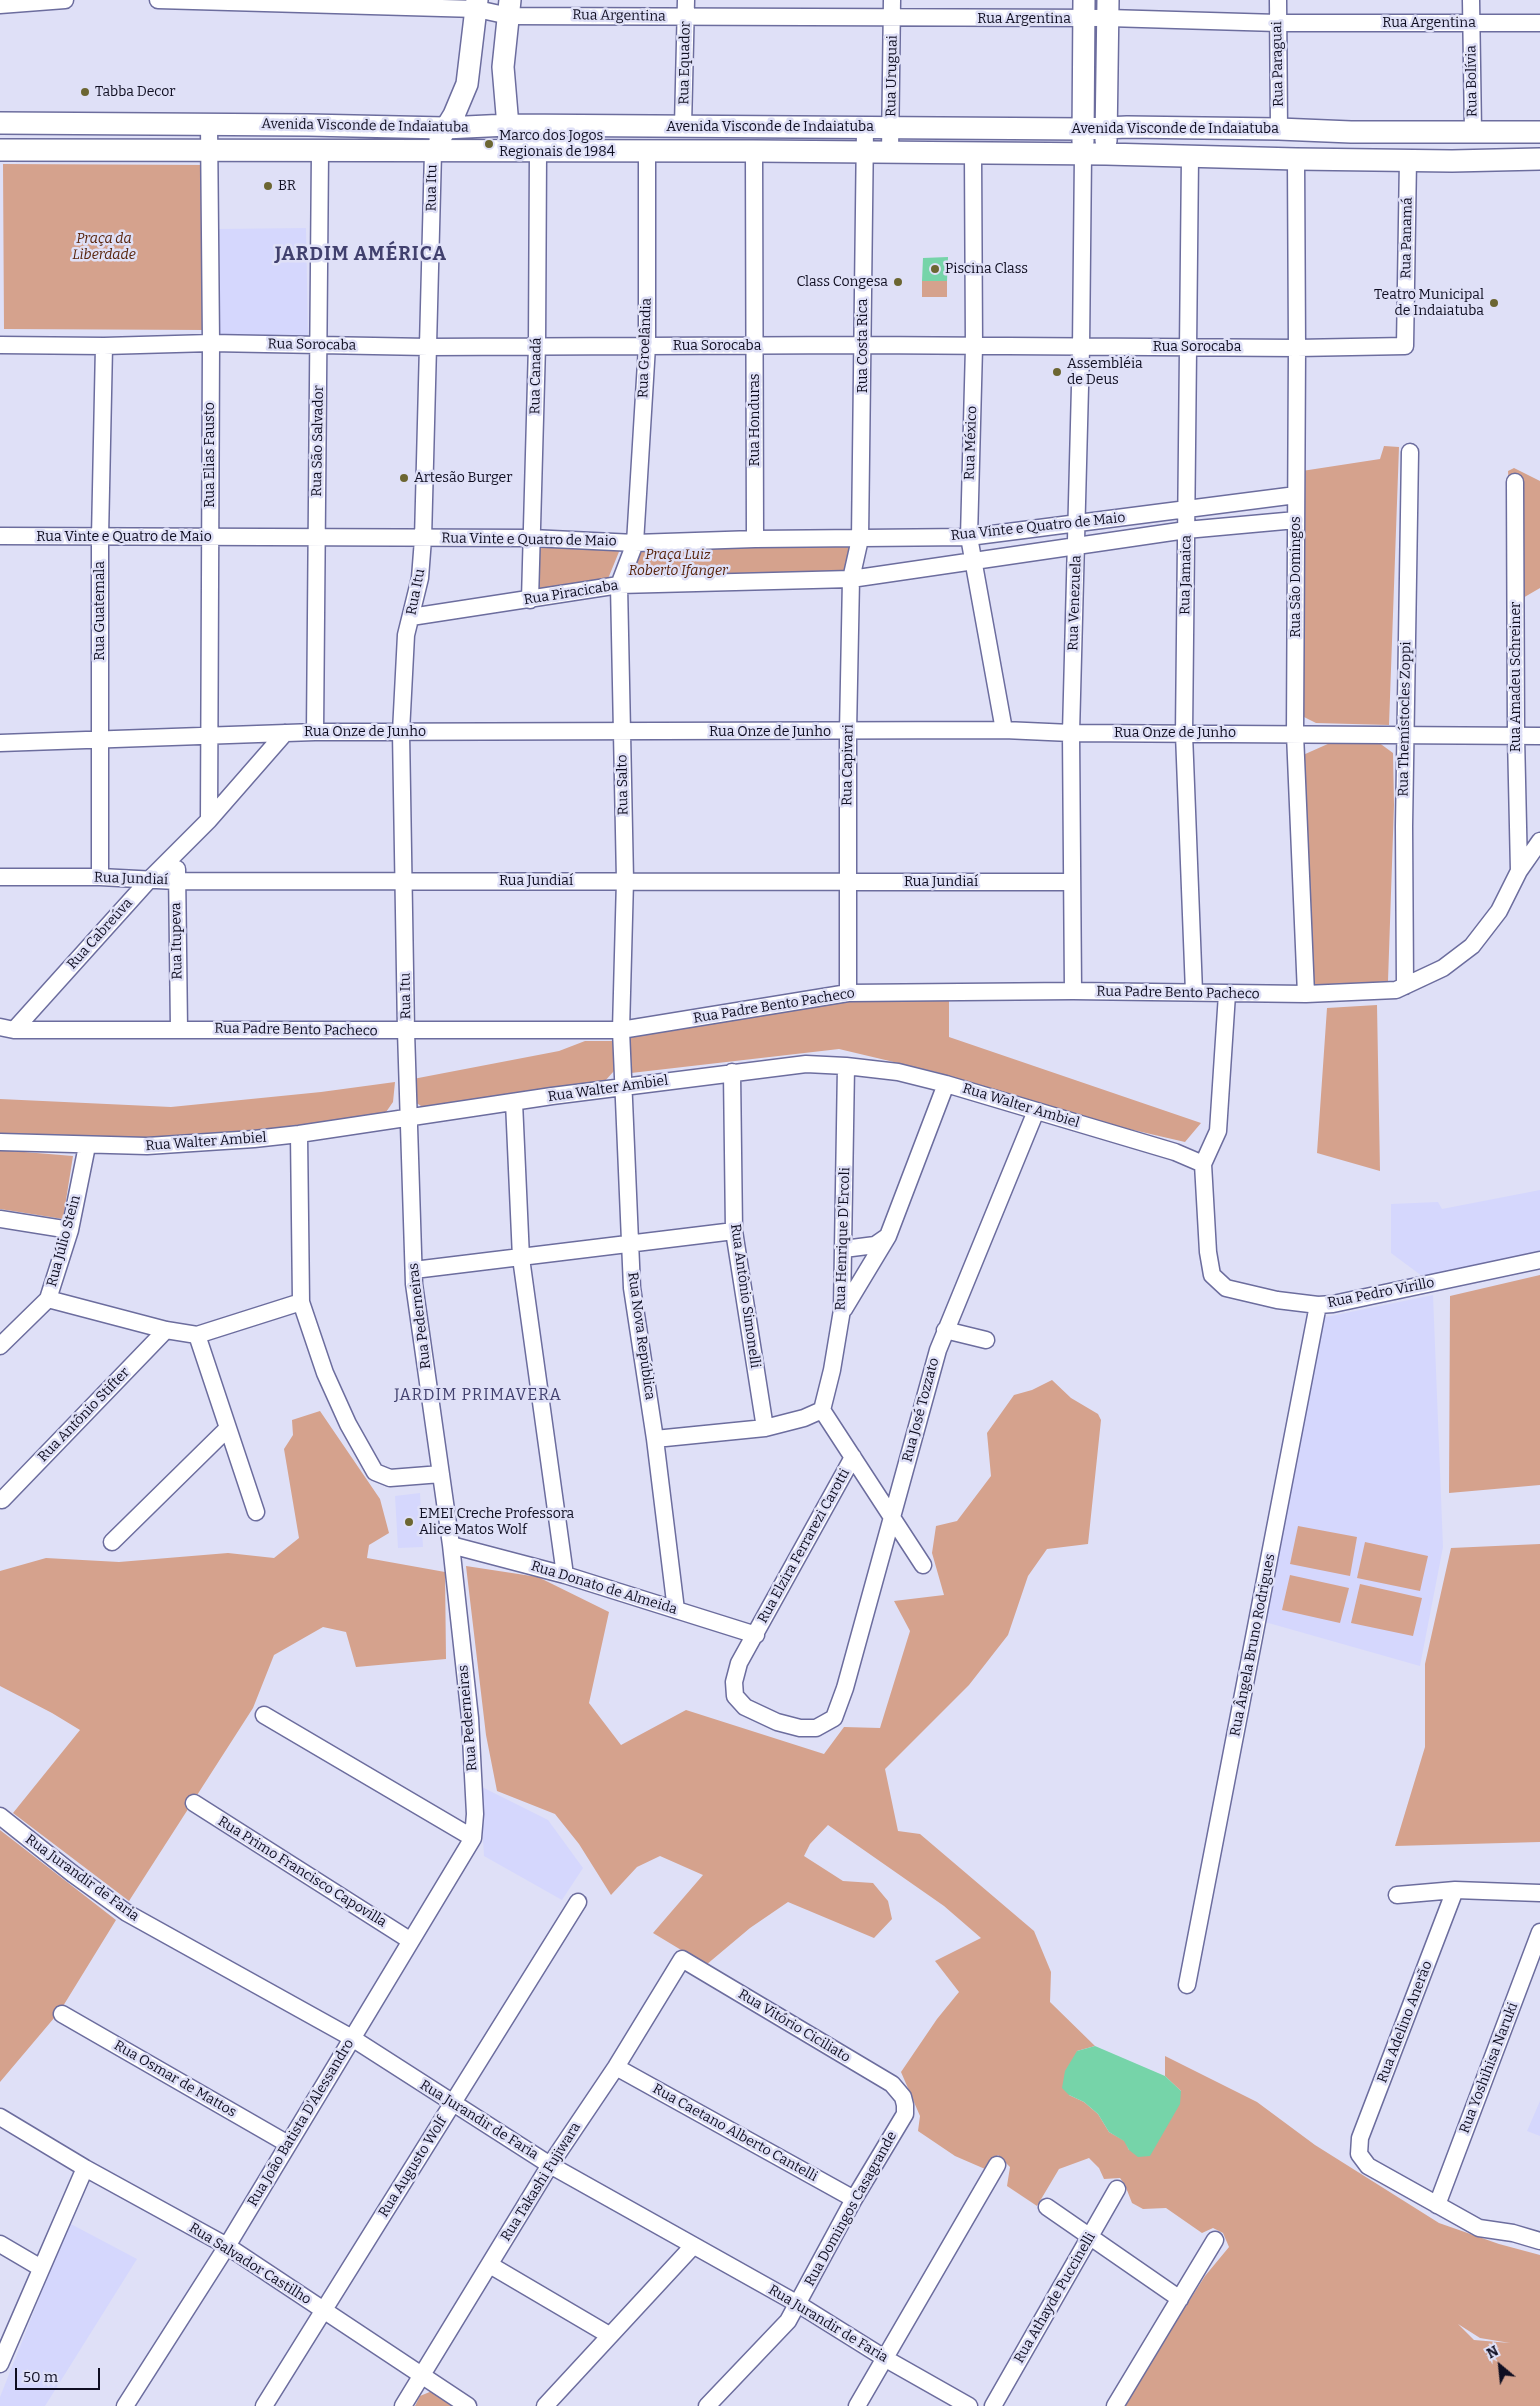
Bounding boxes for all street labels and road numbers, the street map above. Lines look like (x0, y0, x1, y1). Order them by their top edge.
street label: Rua Argentina (572, 7, 666, 25)
street label: Rua Argentina (977, 11, 1071, 27)
street label: Rua Argentina (1382, 15, 1476, 31)
street label: Rua Equador (676, 21, 694, 105)
street label: Rua Paraguai (1269, 21, 1287, 107)
street label: Rua Uruguai (883, 35, 901, 117)
street label: Rua Bolívia (1463, 45, 1481, 117)
street label: Avenida Visconde de Indaiatuba (261, 116, 469, 136)
street label: Avenida Visconde de Indaiatuba (666, 119, 874, 135)
street label: Avenida Visconde de Indaiatuba (1071, 121, 1279, 137)
street label: Rua Itu (423, 164, 441, 212)
street label: Rua Panamá (1398, 197, 1416, 279)
street label: Rua Groelândia (635, 298, 655, 398)
street label: Rua Costa Rica (855, 299, 871, 393)
street label: Rua Sorocaba (268, 336, 356, 354)
street label: Rua Canadá (527, 337, 545, 415)
street label: Rua Sorocaba (673, 338, 761, 354)
street label: Rua Sorocaba (1153, 339, 1241, 355)
street label: Rua Honduras (747, 373, 763, 467)
street label: Rua São Salvador (309, 385, 327, 497)
street label: Rua Elias Fausto (202, 402, 218, 508)
street label: Rua México (961, 406, 981, 480)
street label: Rua Vinte e Quatro de Maio (950, 509, 1126, 545)
street label: Rua São Domingos (1288, 516, 1304, 638)
street label: Rua Vinte e Quatro de Maio (36, 529, 212, 545)
street label: Rua Vinte e Quatro de Maio (441, 530, 617, 550)
street label: Rua Jamaica (1177, 535, 1195, 615)
street label: Rua Venezuela (1065, 555, 1085, 651)
street label: Rua Guatemala (92, 561, 108, 661)
street label: Rua Itu (403, 567, 429, 617)
street label: Rua Piracicaba (523, 577, 619, 609)
street label: Rua Amadeu Schreiner (1508, 602, 1524, 752)
street label: Rua Themístocles Zoppi (1395, 641, 1415, 797)
street label: Rua Onze de Junho (304, 724, 426, 740)
street label: Rua Onze de Junho (709, 724, 831, 740)
street label: Rua Capivari (839, 724, 857, 806)
street label: Rua Onze de Junho (1114, 725, 1236, 741)
street label: Rua Salto (614, 754, 632, 816)
street label: Rua Jundiaí (94, 869, 168, 889)
street label: Rua Jundiaí (499, 873, 573, 889)
street label: Rua Jundiaí (904, 874, 978, 890)
street label: Rua Cabreúva (64, 895, 136, 973)
street label: Rua Itupeva (168, 902, 186, 980)
street label: Rua Itu (397, 972, 415, 1020)
street label: Rua Padre Bento Pacheco (1096, 983, 1260, 1003)
street label: Rua Padre Bento Pacheco (692, 985, 856, 1027)
street label: Rua Padre Bento Pacheco (214, 1020, 378, 1040)
street label: Rua Walter Ambiel (547, 1072, 669, 1106)
street label: Rua Walter Ambiel (960, 1080, 1082, 1132)
street label: Rua Walter Ambiel (145, 1129, 267, 1155)
street label: Rua Henrique D'Ercoli (832, 1167, 854, 1311)
street label: Rua Júlio Stein (44, 1193, 84, 1289)
street label: Rua Antônio Simonelli (727, 1223, 763, 1369)
street label: Rua Pederneiras (405, 1262, 435, 1370)
street label: Rua Nova República (624, 1271, 658, 1401)
street label: Rua Pedro Virillo (1326, 1274, 1436, 1312)
street label: Rua José Tozzato (899, 1356, 943, 1464)
street label: Rua Antônio Stifter (35, 1364, 133, 1466)
street label: Rua Elzira Ferrarezi Carotti (754, 1466, 854, 1626)
street label: Rua Ângela Bruno Rodrigues (1227, 1552, 1279, 1738)
street label: Rua Donato de Almeida (529, 1558, 679, 1618)
street label: Rua Pederneiras (455, 1664, 481, 1772)
street label: Rua Primo Francisco Capovilla (215, 1813, 389, 1931)
street label: Rua Jurandir de Faria (22, 1831, 142, 1925)
street label: Rua Adelino Anerão (1374, 1959, 1436, 2085)
street label: Rua Vitório Ciciliato (735, 1986, 853, 2066)
street label: Rua Yoshihisa Naruki (1456, 2000, 1522, 2136)
street label: Rua João Batista D'Alessandro (244, 2036, 358, 2210)
street label: Rua Osmar de Mattos (111, 2037, 239, 2121)
street label: Rua Jurandir de Faria (417, 2077, 541, 2163)
street label: Rua Caetano Alberto Cantelli (650, 2081, 820, 2185)
street label: Rua Augusto Wolf (375, 2114, 451, 2220)
street label: Rua Takashi Fujiwara (498, 2120, 584, 2244)
street label: Rua Domingos Casagrande (801, 2129, 901, 2289)
street label: Rua Salvador Castilho (186, 2220, 314, 2308)
street label: Rua Athayde Puccinelli (1011, 2230, 1099, 2366)
street label: Rua Jurandir de Faria (765, 2282, 891, 2366)

